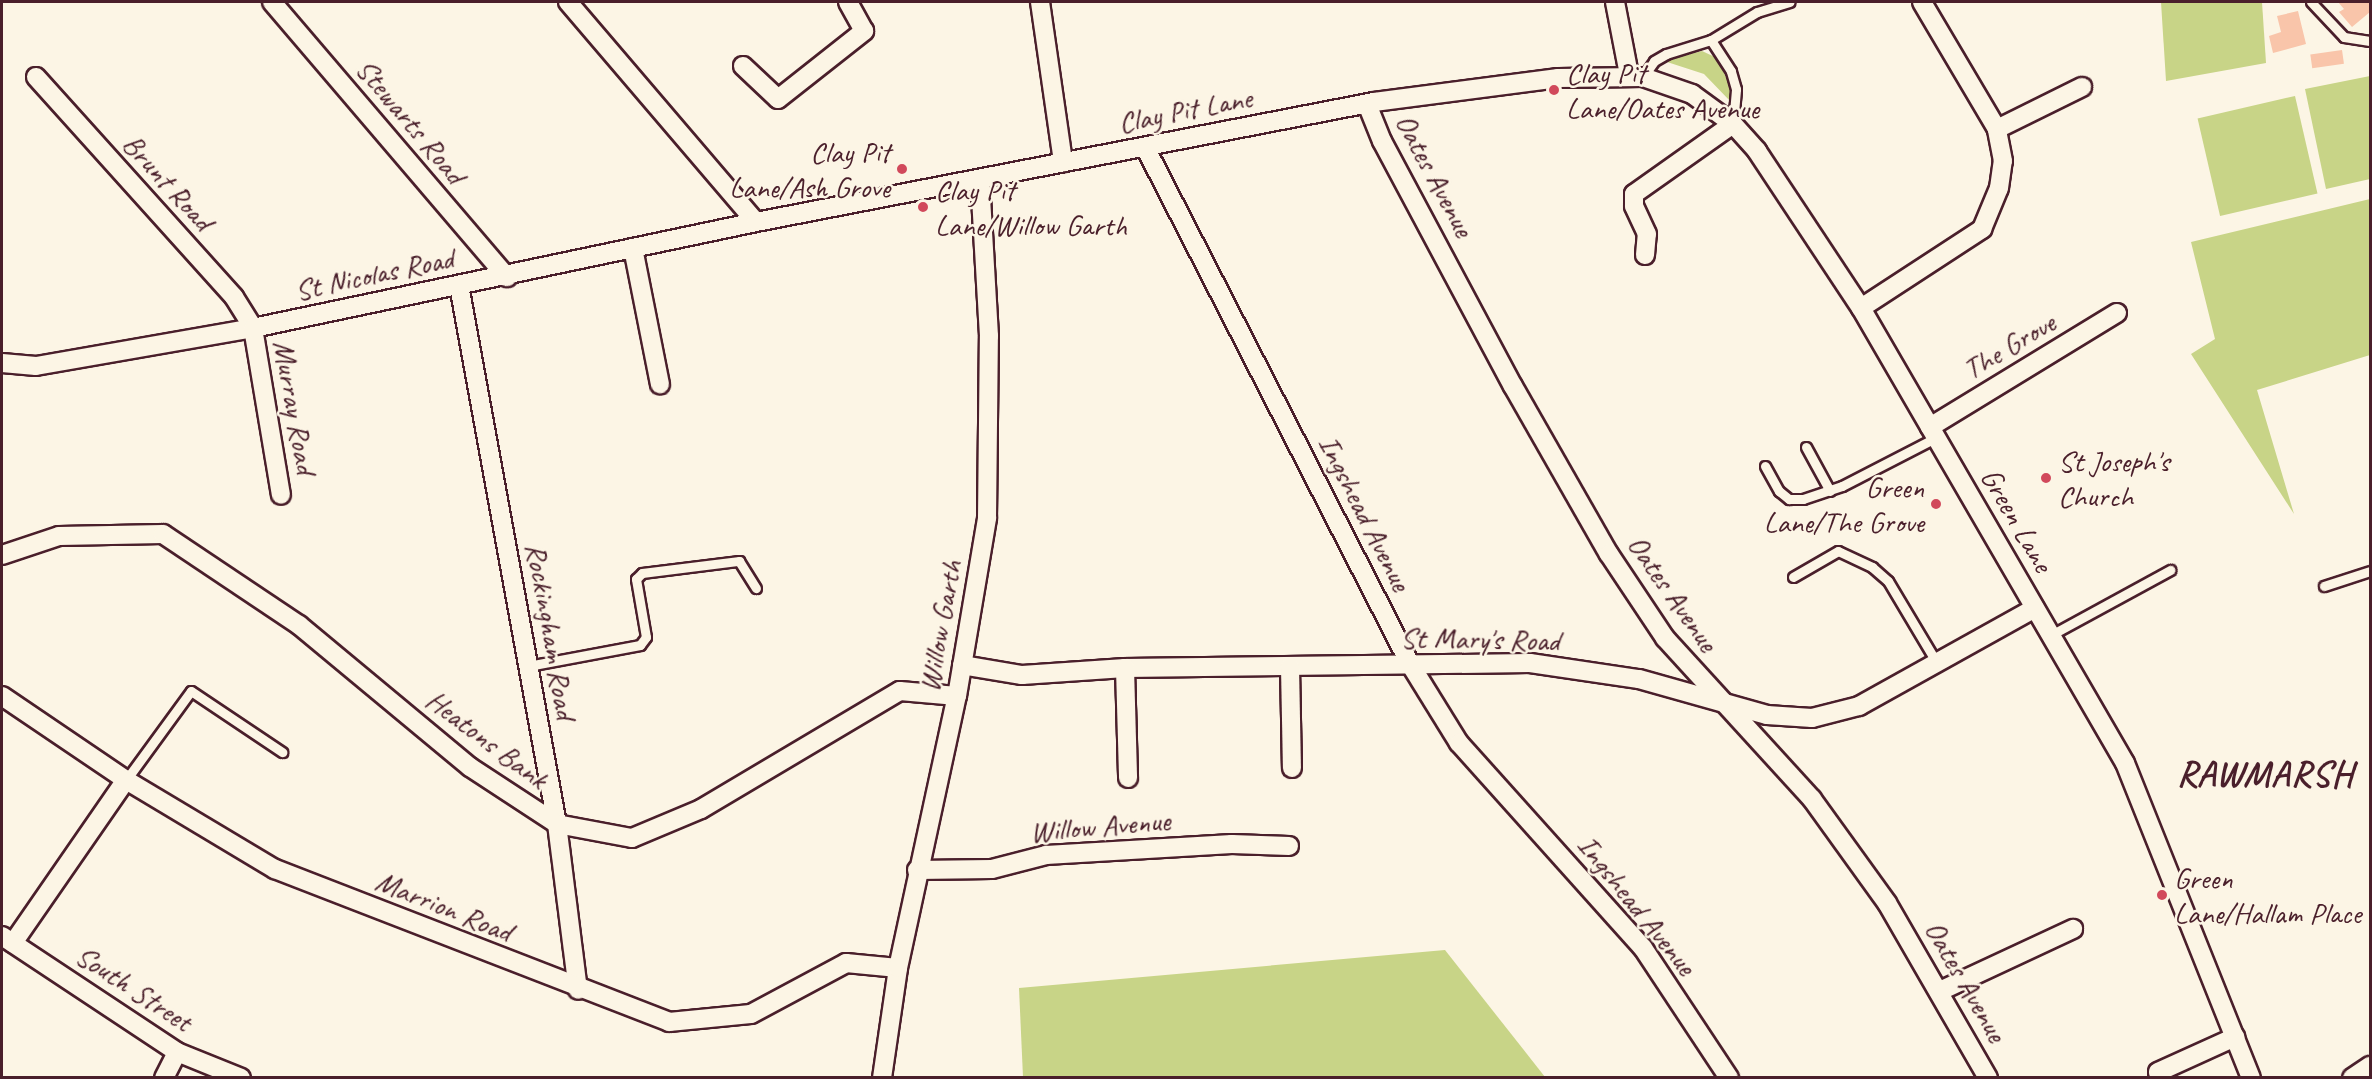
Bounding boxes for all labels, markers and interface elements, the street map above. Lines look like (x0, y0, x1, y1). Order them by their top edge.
street label: Stewarts Road (349, 52, 473, 190)
place label: Clay Pit Lane/Oates Avenue (1566, 55, 1759, 125)
street label: Clay Pit Lane (1115, 79, 1255, 141)
marker: Clay Pit Lane/Oates Avenue (1547, 83, 1561, 97)
street label: Oates Avenue (1388, 107, 1482, 243)
street label: Brunt Road (115, 126, 221, 238)
place label: Clay Pit Lane/Ash Grove (729, 134, 890, 204)
marker: Clay Pit Lane/Ash Grove (895, 162, 909, 176)
place label: Clay Pit Lane/Willow Garth (935, 172, 1128, 243)
marker: Clay Pit Lane/Willow Garth (916, 200, 930, 214)
street label: St Nicolas Road (291, 239, 457, 309)
street label: The Grove (1956, 305, 2062, 387)
street label: Murray Road (266, 338, 324, 476)
street label: Ingshead Avenue (1310, 429, 1420, 597)
place label: St Joseph's Church (2058, 443, 2169, 514)
street label: Green Lane (1973, 461, 2061, 579)
place label: Green Lane/The Grove (1764, 469, 1924, 540)
marker: St Joseph's Church (2039, 471, 2053, 485)
marker: Green Lane/The Grove (1929, 497, 1943, 511)
street label: Oates Avenue (1620, 528, 1726, 658)
street label: Rockingham Road (518, 540, 584, 722)
street label: Willow Garth (911, 557, 969, 695)
street label: St Mary's Road (1400, 620, 1560, 658)
street label: Heatons Bank (419, 681, 555, 797)
district label: RAWMARSH (2177, 753, 2353, 797)
street label: Willow Avenue (1028, 802, 1172, 850)
street label: Ingshead Avenue (1570, 828, 1704, 982)
place label: Green Lane/Hallam Place (2174, 860, 2362, 930)
street label: Marrion Road (371, 862, 517, 950)
marker: Green Lane/Hallam Place (2155, 888, 2169, 902)
street label: Oates Avenue (1917, 914, 2015, 1048)
street label: South Street (69, 937, 199, 1039)

